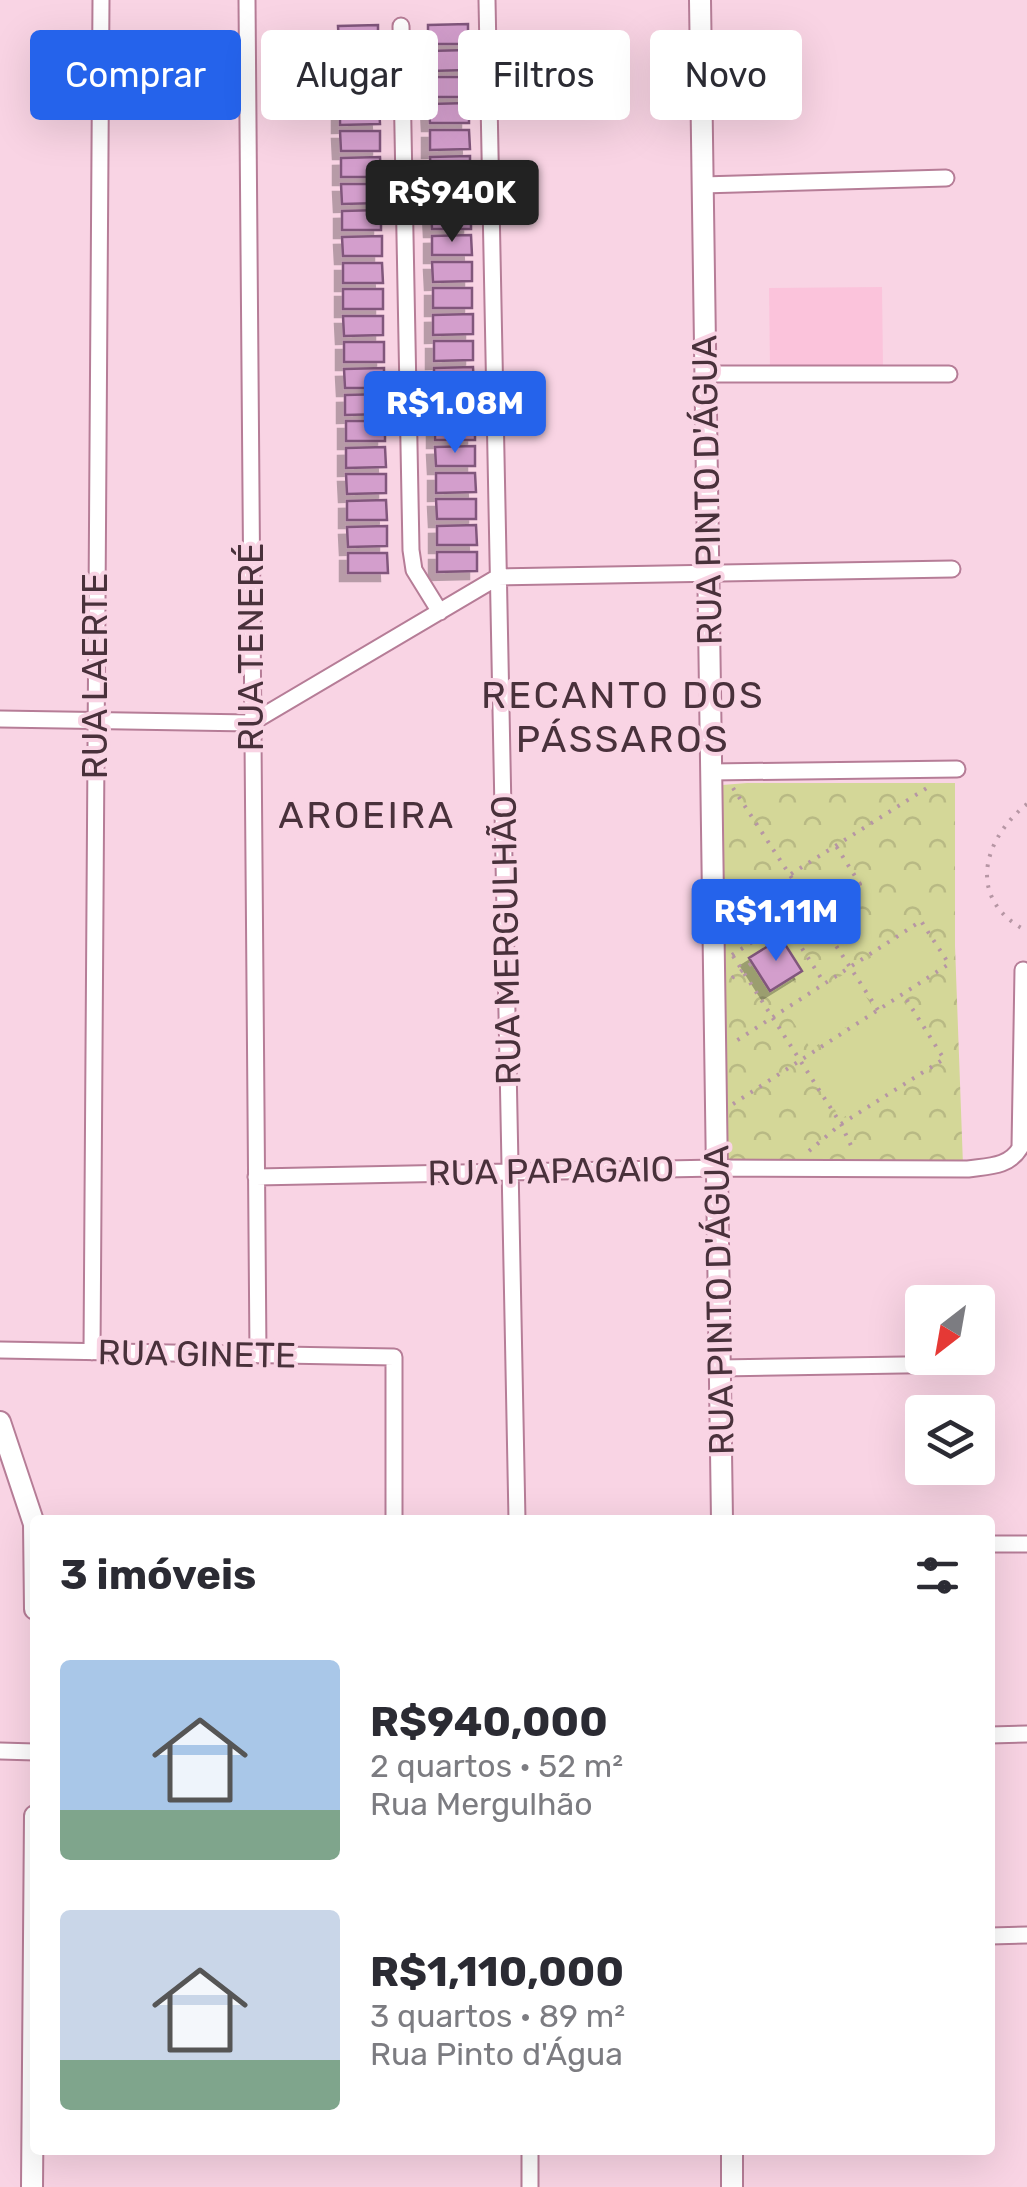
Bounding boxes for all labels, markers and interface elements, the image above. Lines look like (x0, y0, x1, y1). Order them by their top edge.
chip: Comprar (30, 30, 241, 120)
chip: Alugar (261, 30, 438, 120)
chip: Filtros (458, 30, 630, 120)
chip: Novo (650, 30, 802, 120)
pin: R$940K (371, 160, 533, 245)
text: R$940K (388, 173, 516, 211)
street label: RUA PINTO D'ÁGUA (683, 335, 731, 645)
pin: R$1.08M (363, 371, 547, 456)
text: R$1.08M (386, 384, 524, 422)
street label: RUA TENERÉ (230, 543, 272, 751)
street label: RUA LAERTE (74, 573, 116, 779)
district label: RECANTO DOS PÁSSAROS (481, 672, 765, 762)
district label: AROEIRA (278, 792, 456, 838)
street label: RUA MERGULHÃO (482, 795, 530, 1085)
pin: R$1.11M (684, 879, 868, 964)
text: R$1.11M (714, 892, 838, 930)
street label: RUA PINTO D'ÁGUA (695, 1145, 743, 1455)
street label: RUA PAPAGAIO (427, 1148, 675, 1194)
north arrow (905, 1285, 995, 1375)
map controls (905, 1285, 995, 1485)
street label: RUA GINETE (97, 1331, 297, 1377)
button: layers (905, 1395, 995, 1485)
icon: filters (910, 1548, 965, 1603)
text: 3 imóveis (60, 1550, 256, 1600)
text: R$940,000 (370, 1697, 608, 1747)
icon: home (140, 1700, 260, 1820)
text: 2 quartos · 52 m² (370, 1747, 623, 1785)
text: Rua Mergulhão (370, 1785, 593, 1823)
text: R$1,110,000 (370, 1947, 624, 1997)
icon: home (140, 1950, 260, 2070)
text: 3 quartos · 89 m² (370, 1997, 625, 2035)
text: Rua Pinto d'Água (370, 2035, 623, 2073)

